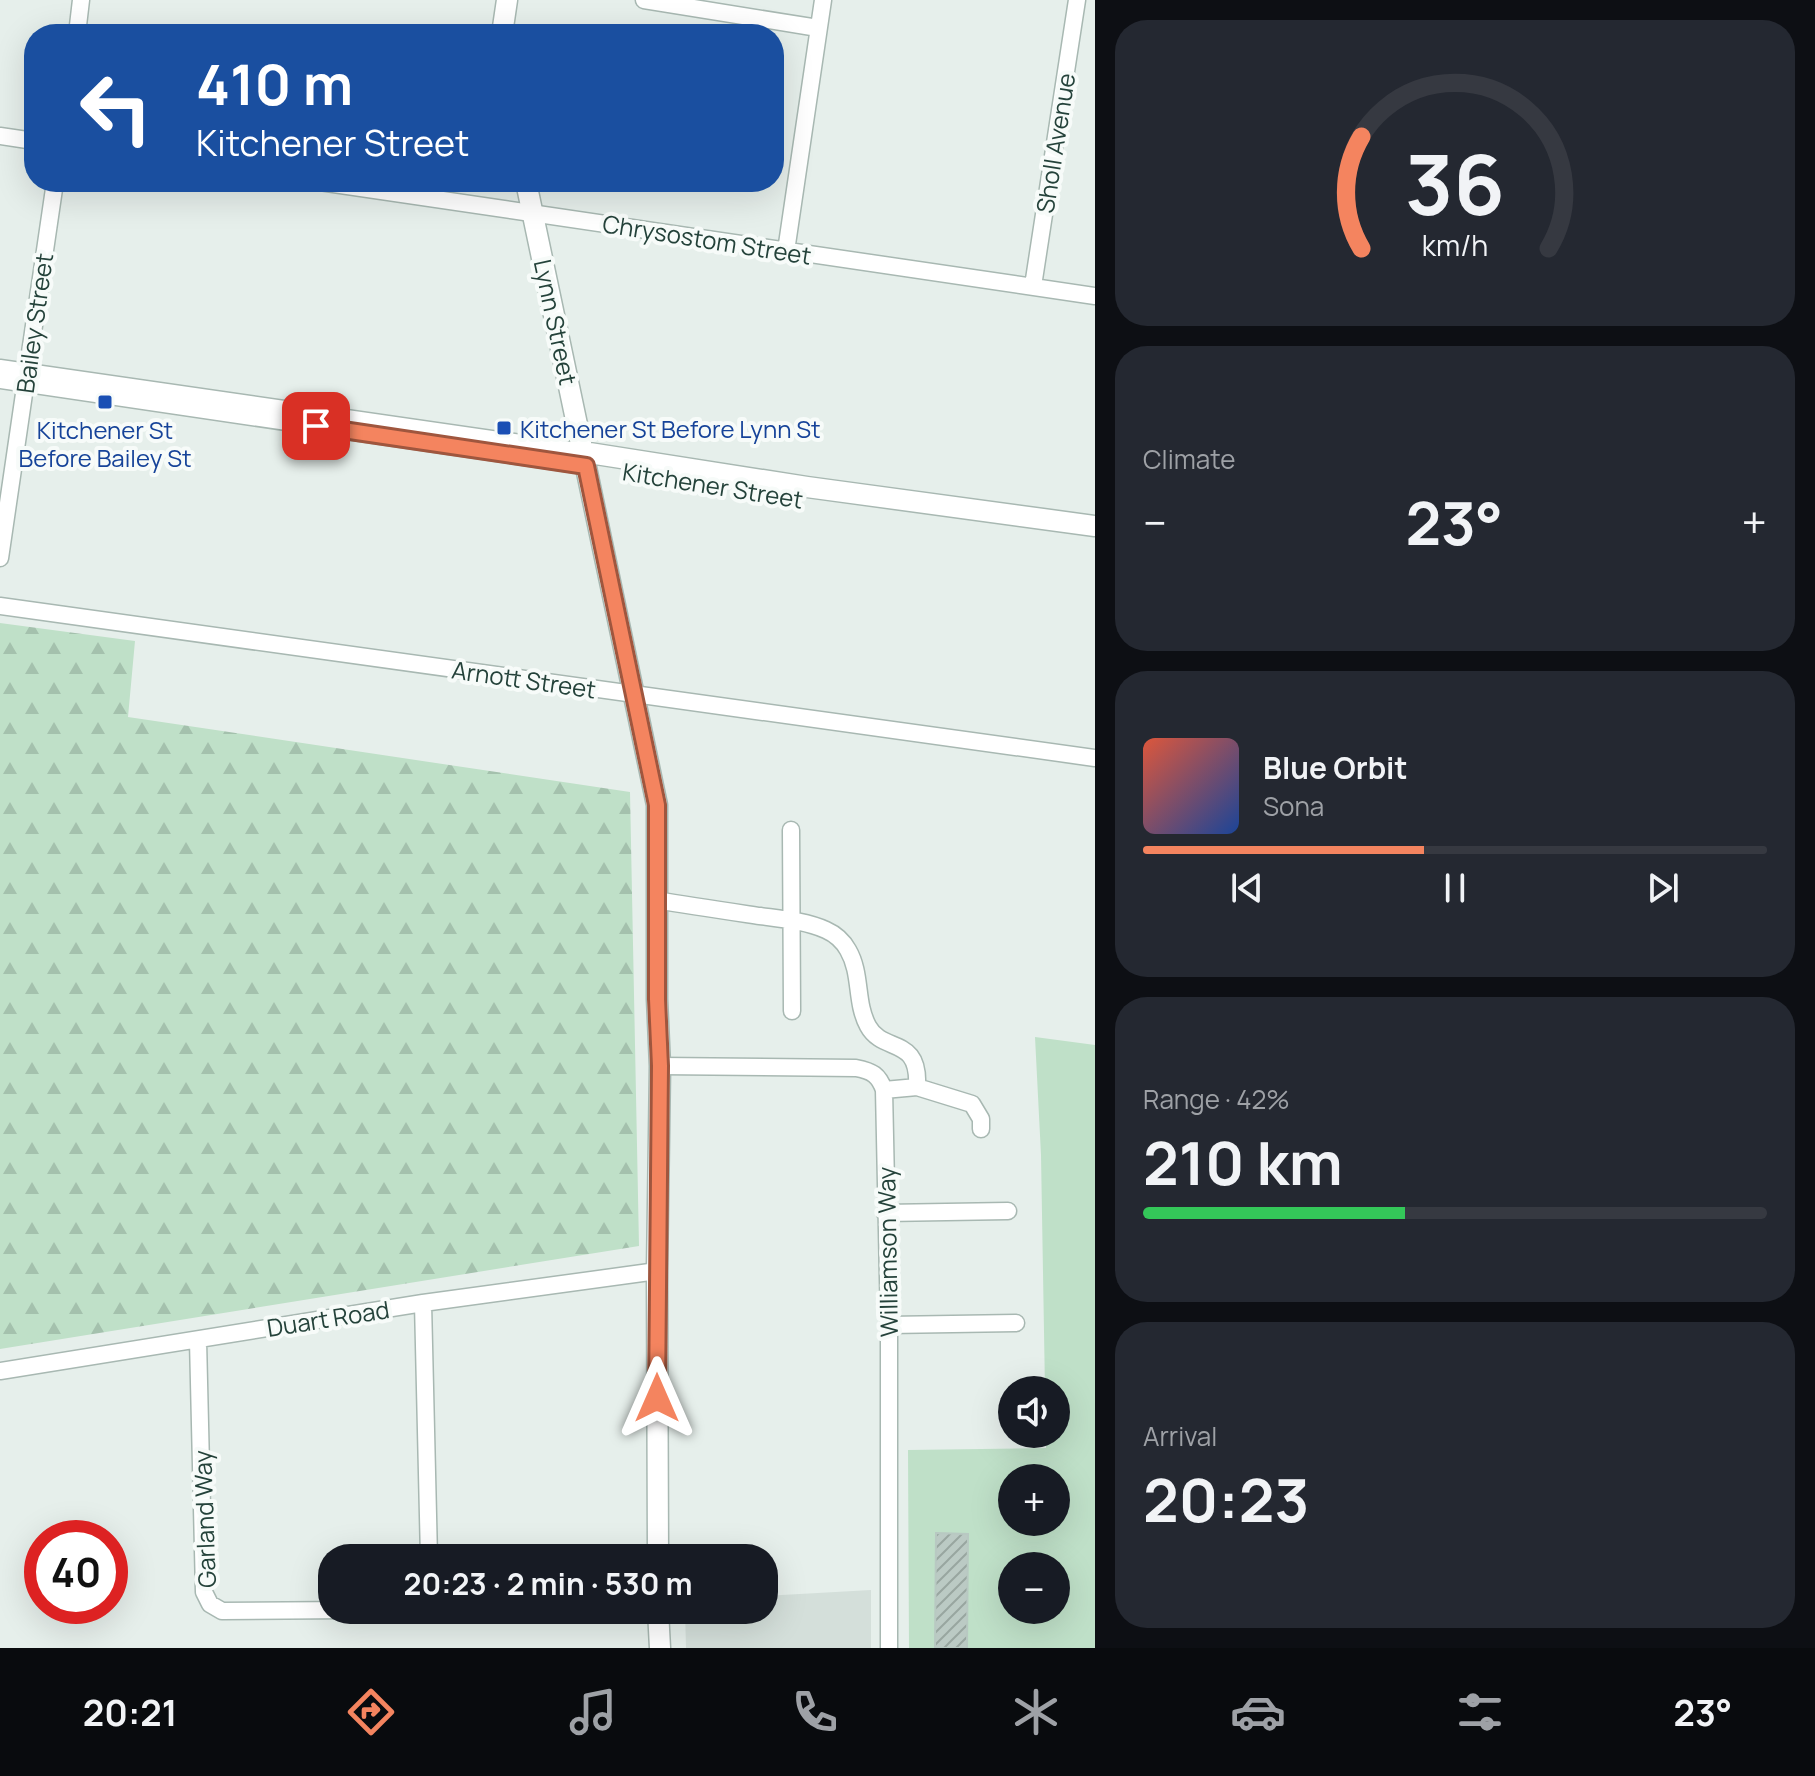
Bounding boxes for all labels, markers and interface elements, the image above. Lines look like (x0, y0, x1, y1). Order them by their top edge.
text: 410 m (196, 45, 353, 122)
icon: left (64, 56, 168, 160)
street label: Sholl Avenue (1028, 71, 1082, 215)
text: Kitchener Street (196, 118, 470, 167)
text: 36 (1405, 125, 1505, 239)
street label: Chrysostom Street (600, 206, 814, 272)
text: km/h (1422, 226, 1488, 265)
street label: Bailey Street (8, 251, 60, 395)
street label: Lynn Street (527, 256, 585, 388)
pin (282, 392, 350, 460)
marker: Kitchener St Before Bailey St (96, 393, 114, 411)
icon: arrive (294, 404, 338, 448)
place label: Kitchener St Before Lynn St (520, 412, 821, 445)
place label: Kitchener St Before Bailey St (18, 413, 192, 474)
marker: Kitchener St Before Lynn St (495, 419, 513, 437)
text: Climate (1143, 441, 1235, 477)
street label: Kitchener Street (620, 454, 806, 516)
text: 23° (1405, 481, 1503, 563)
text: − (1143, 492, 1167, 552)
text: + (1742, 492, 1767, 552)
street label: Arnott Street (450, 653, 598, 705)
text: Blue Orbit (1263, 747, 1408, 788)
text: Sona (1263, 788, 1324, 824)
icon: previous (1225, 866, 1269, 910)
icon: pause (1433, 866, 1477, 910)
icon: next (1641, 866, 1685, 910)
text: Range · 42% (1143, 1081, 1290, 1117)
text: 210 km (1143, 1121, 1343, 1203)
street label: Williamson Way (869, 1166, 905, 1338)
street label: Duart Road (264, 1292, 392, 1344)
position arrow (615, 1356, 699, 1440)
map controls (998, 1376, 1070, 1624)
button: sound (998, 1376, 1070, 1448)
text: Arrival (1143, 1418, 1217, 1454)
street label: Garland Way (185, 1449, 223, 1588)
text: 20:23 (1143, 1458, 1309, 1540)
button: + (998, 1464, 1070, 1536)
speed limit sign: 40 (24, 1520, 128, 1624)
button: − (998, 1552, 1070, 1624)
text: 20:23 · 2 min · 530 m (404, 1563, 692, 1604)
icon: directions (343, 1684, 399, 1740)
icon: music (565, 1684, 621, 1740)
icon: phone (787, 1684, 843, 1740)
icon: climate (1008, 1684, 1064, 1740)
icon: car (1230, 1684, 1286, 1740)
icon: filters (1452, 1684, 1508, 1740)
text: 20:21 (83, 1688, 178, 1737)
text: 23° (1674, 1688, 1732, 1737)

